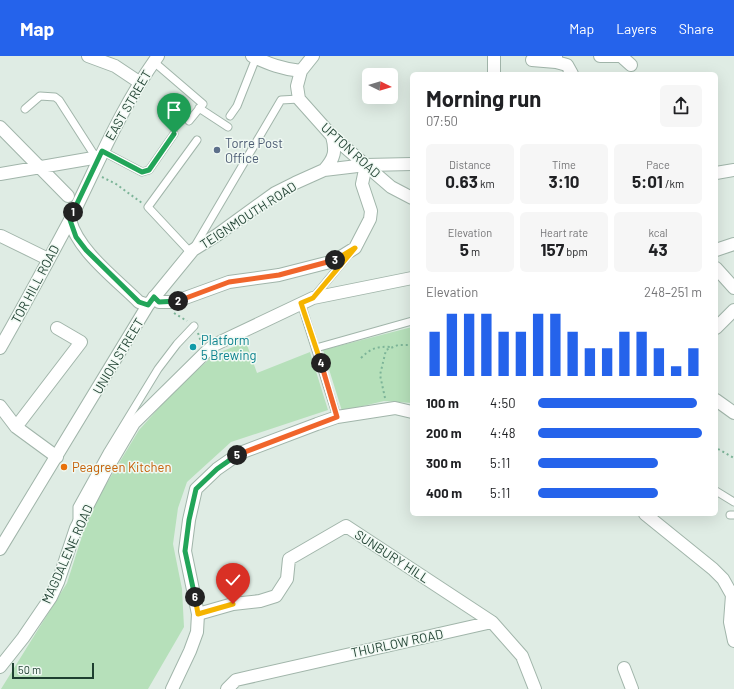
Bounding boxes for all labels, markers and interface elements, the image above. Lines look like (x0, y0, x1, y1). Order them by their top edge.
text: Map (20, 17, 54, 40)
text: Map (569, 20, 594, 37)
text: Layers (616, 20, 657, 37)
text: Share (679, 20, 714, 37)
street label: EAST STREET (101, 67, 155, 143)
north arrow (362, 68, 398, 104)
map controls (362, 68, 398, 104)
text: Morning run (426, 85, 541, 111)
button: share (660, 85, 702, 127)
pin (157, 93, 191, 134)
icon: arrive (163, 99, 185, 121)
text: 07:50 (426, 113, 458, 129)
street label: UPTON ROAD (318, 119, 384, 181)
place label: Torre Post Office (225, 135, 283, 166)
marker: Torre Post Office (212, 145, 222, 155)
text: Distance (449, 158, 491, 171)
text: Time (552, 158, 576, 171)
text: Pace (646, 158, 670, 171)
text: 0.63 (445, 171, 478, 191)
text: 3:10 (548, 171, 580, 191)
text: 5:01 (632, 171, 663, 191)
text: km (478, 177, 495, 190)
text: /km (663, 177, 684, 190)
street label: TEIGNMOUTH ROAD (197, 178, 299, 252)
pin: 1 (63, 202, 83, 222)
text: 1 (71, 205, 75, 218)
text: Elevation (448, 226, 492, 239)
text: Heart rate (540, 226, 588, 239)
text: kcal (648, 226, 668, 239)
text: 5 (460, 239, 469, 259)
text: 157 (541, 239, 564, 259)
text: 43 (648, 239, 668, 259)
street label: TOR HILL ROAD (8, 242, 62, 326)
text: m (469, 245, 480, 258)
text: bpm (564, 245, 588, 258)
pin: 3 (325, 250, 345, 270)
text: 3 (332, 253, 338, 266)
text: Elevation (426, 284, 478, 300)
text: 248–251 m (644, 284, 702, 300)
pin: 2 (168, 291, 188, 311)
text: 2 (175, 294, 181, 307)
street label: UNION STREET (89, 315, 147, 397)
place label: Platform 5 Brewing (201, 332, 257, 363)
marker: Platform 5 Brewing (188, 342, 198, 352)
pin: 4 (311, 353, 331, 373)
text: 4 (318, 356, 324, 369)
text: 100 m (426, 395, 459, 411)
text: 4:50 (490, 395, 516, 411)
text: 200 m (426, 425, 462, 441)
text: 4:48 (490, 425, 516, 441)
pin: 5 (227, 445, 247, 465)
text: 5 (234, 448, 240, 461)
text: 300 m (426, 455, 461, 471)
text: 5:11 (490, 455, 510, 471)
place label: Peagreen Kitchen (72, 459, 171, 475)
marker: Peagreen Kitchen (59, 462, 69, 472)
text: 400 m (426, 485, 462, 501)
text: 5:11 (490, 485, 510, 501)
street label: MAGDALENE ROAD (38, 502, 96, 606)
street label: SUNBURY HILL (352, 526, 432, 586)
pin (216, 563, 250, 604)
icon: check (222, 569, 244, 591)
pin: 6 (185, 587, 205, 607)
text: 6 (192, 590, 198, 603)
street label: THURLOW ROAD (350, 625, 444, 661)
scale bar (12, 661, 94, 680)
text: 50 m (18, 663, 41, 676)

